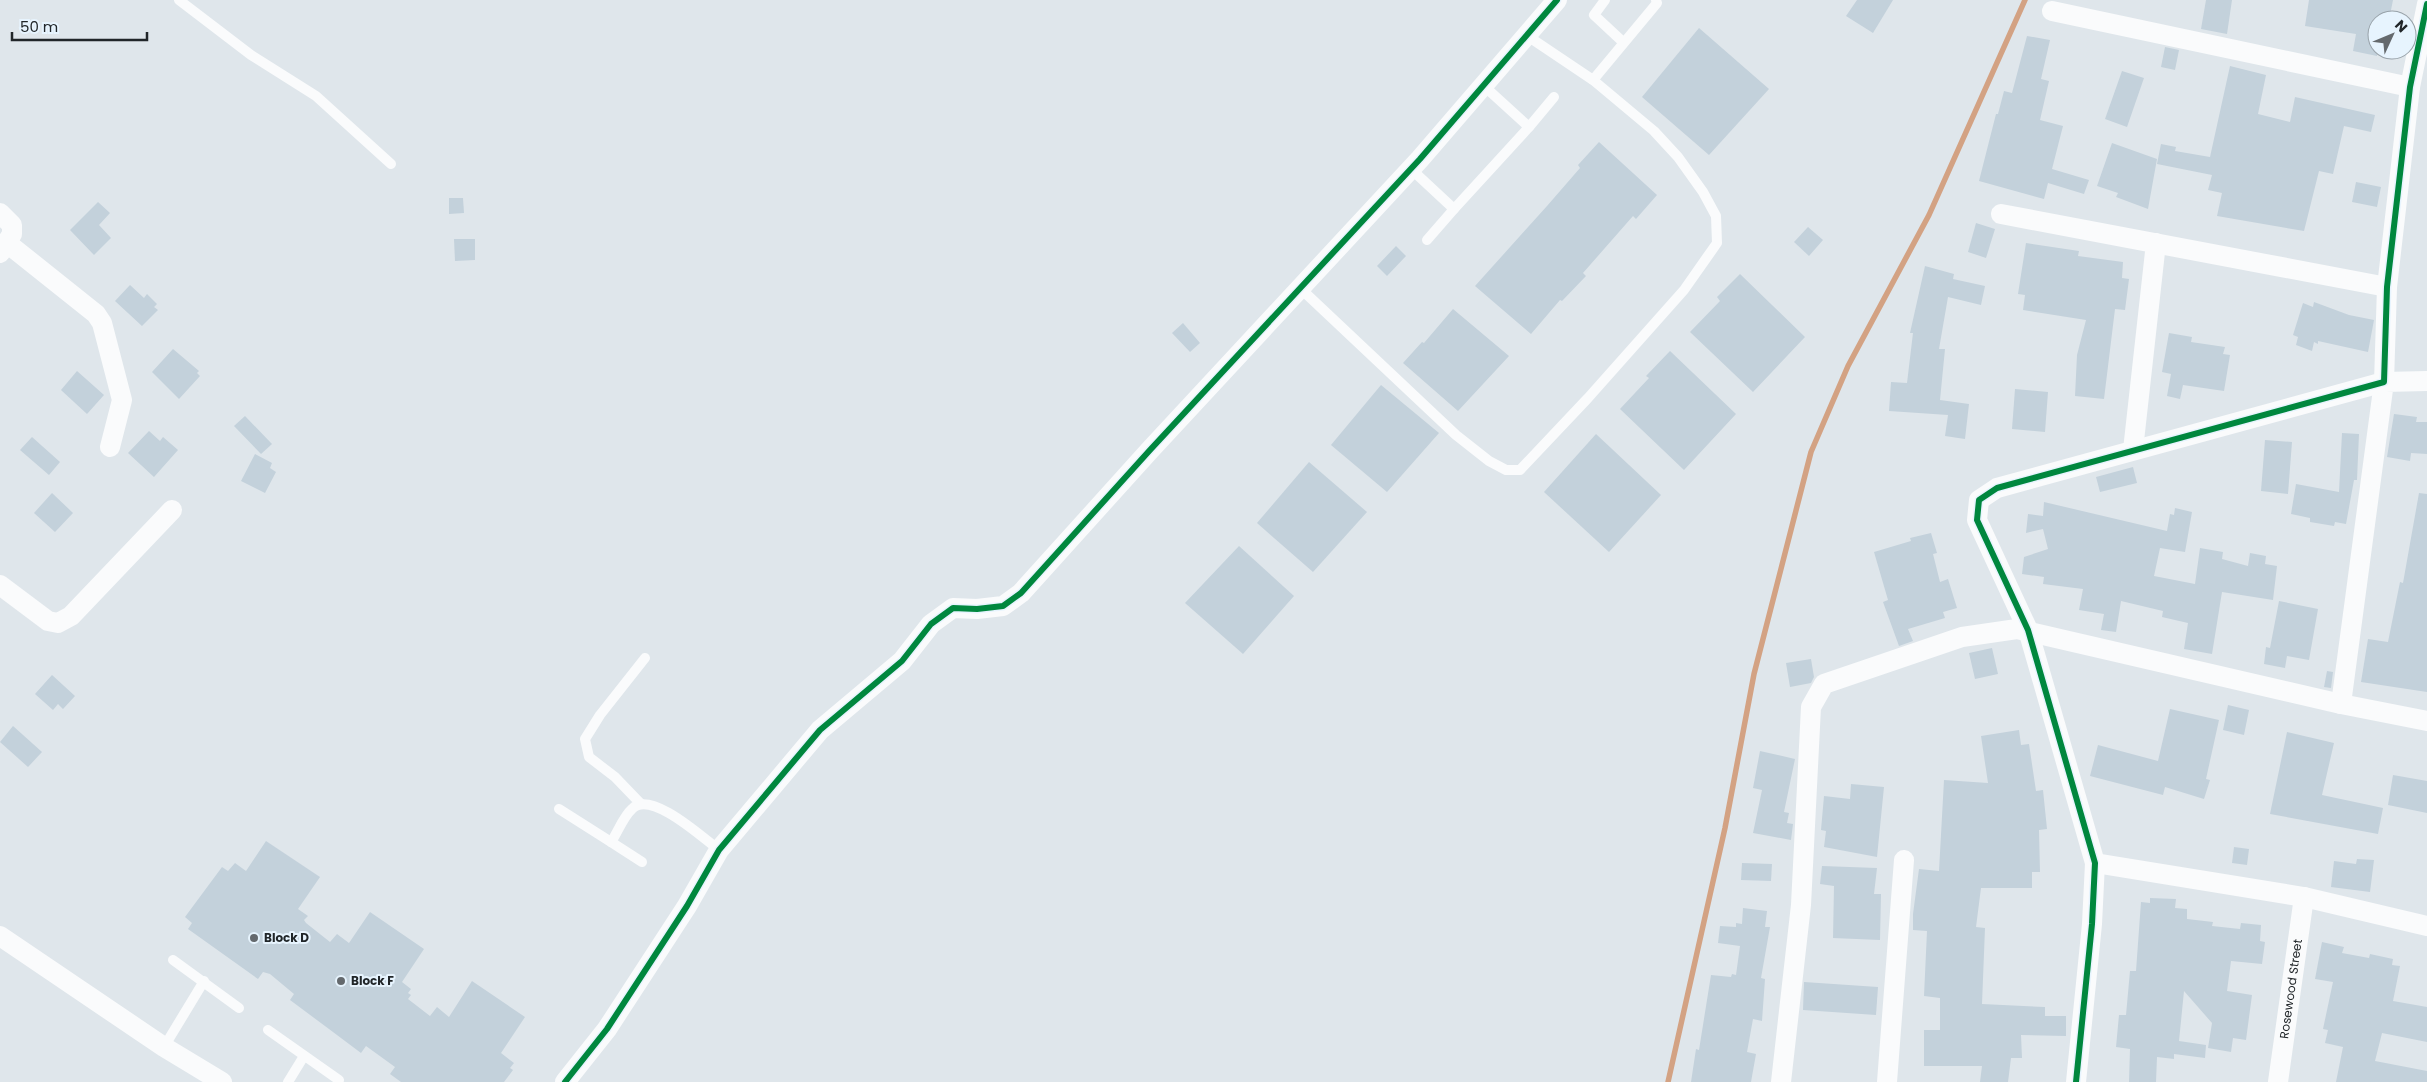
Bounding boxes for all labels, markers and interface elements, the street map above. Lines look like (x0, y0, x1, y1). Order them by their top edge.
scale bar (12, 10, 148, 42)
north arrow (2367, 10, 2417, 60)
text: N (2391, 15, 2412, 37)
text: 50 m (20, 16, 58, 37)
place label: Block D (264, 929, 309, 946)
marker: Block D (248, 932, 260, 944)
street label: Rosewood Street (2275, 938, 2306, 1040)
place label: Block F (351, 972, 394, 989)
marker: Block F (335, 975, 347, 987)

